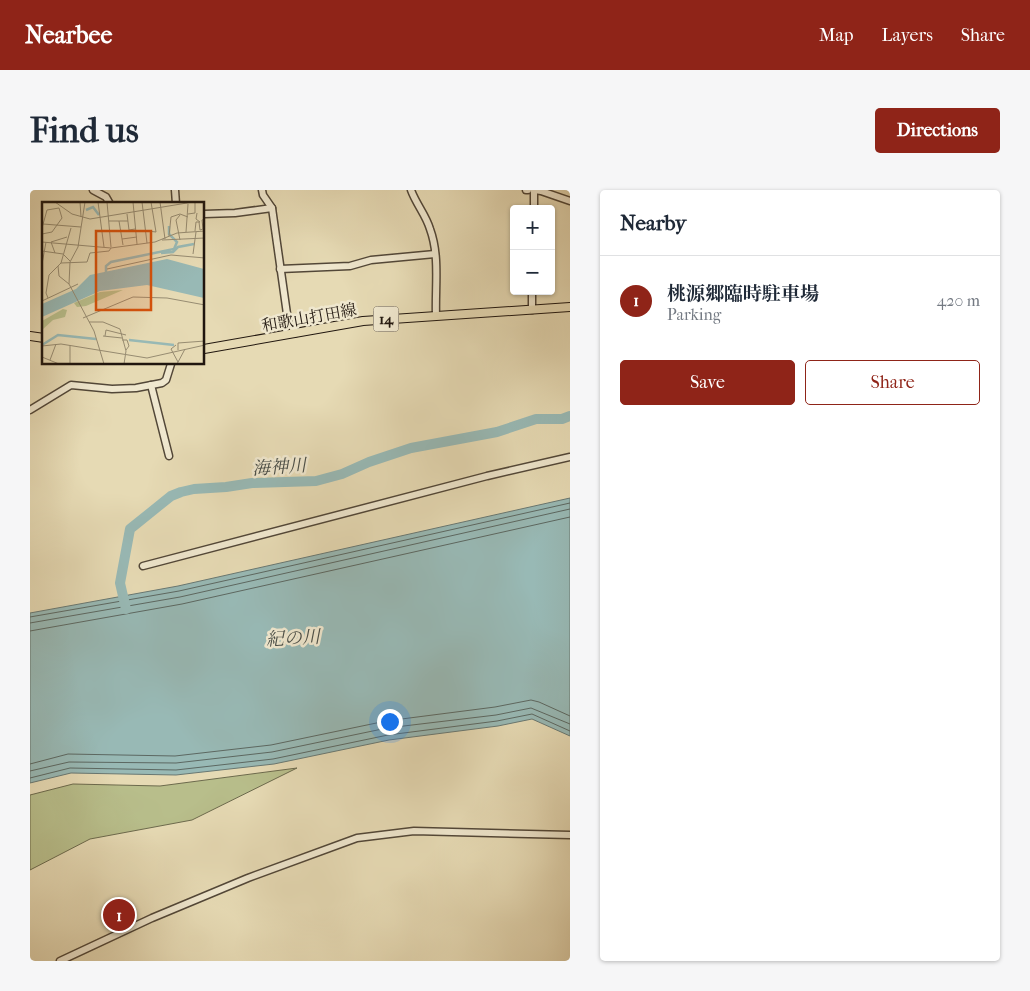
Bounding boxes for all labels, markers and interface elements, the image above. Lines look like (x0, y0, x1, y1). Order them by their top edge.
text: Nearbee (25, 21, 112, 49)
text: Map (819, 25, 853, 46)
text: Layers (881, 25, 933, 46)
text: Share (961, 25, 1005, 46)
button: Directions (875, 108, 1000, 153)
text: Find us (30, 110, 139, 151)
inset map (42, 202, 205, 365)
map controls (510, 205, 555, 295)
button: + (510, 205, 555, 250)
text: Nearby (620, 211, 686, 235)
button: − (510, 250, 555, 295)
text: 桃源郷臨時駐車場 (667, 283, 819, 305)
text: 1 (633, 291, 639, 310)
text: 420 m (937, 291, 980, 310)
street label: 和歌山打田線 (260, 300, 358, 335)
text: Parking (667, 305, 721, 324)
road number: 14 (374, 306, 398, 332)
button: Save (620, 360, 795, 405)
button: Share (805, 360, 980, 405)
water label: 海神川 (251, 455, 309, 480)
water label: 紀の川 (266, 626, 323, 650)
your location (377, 709, 403, 735)
pin: 1 (103, 896, 135, 934)

